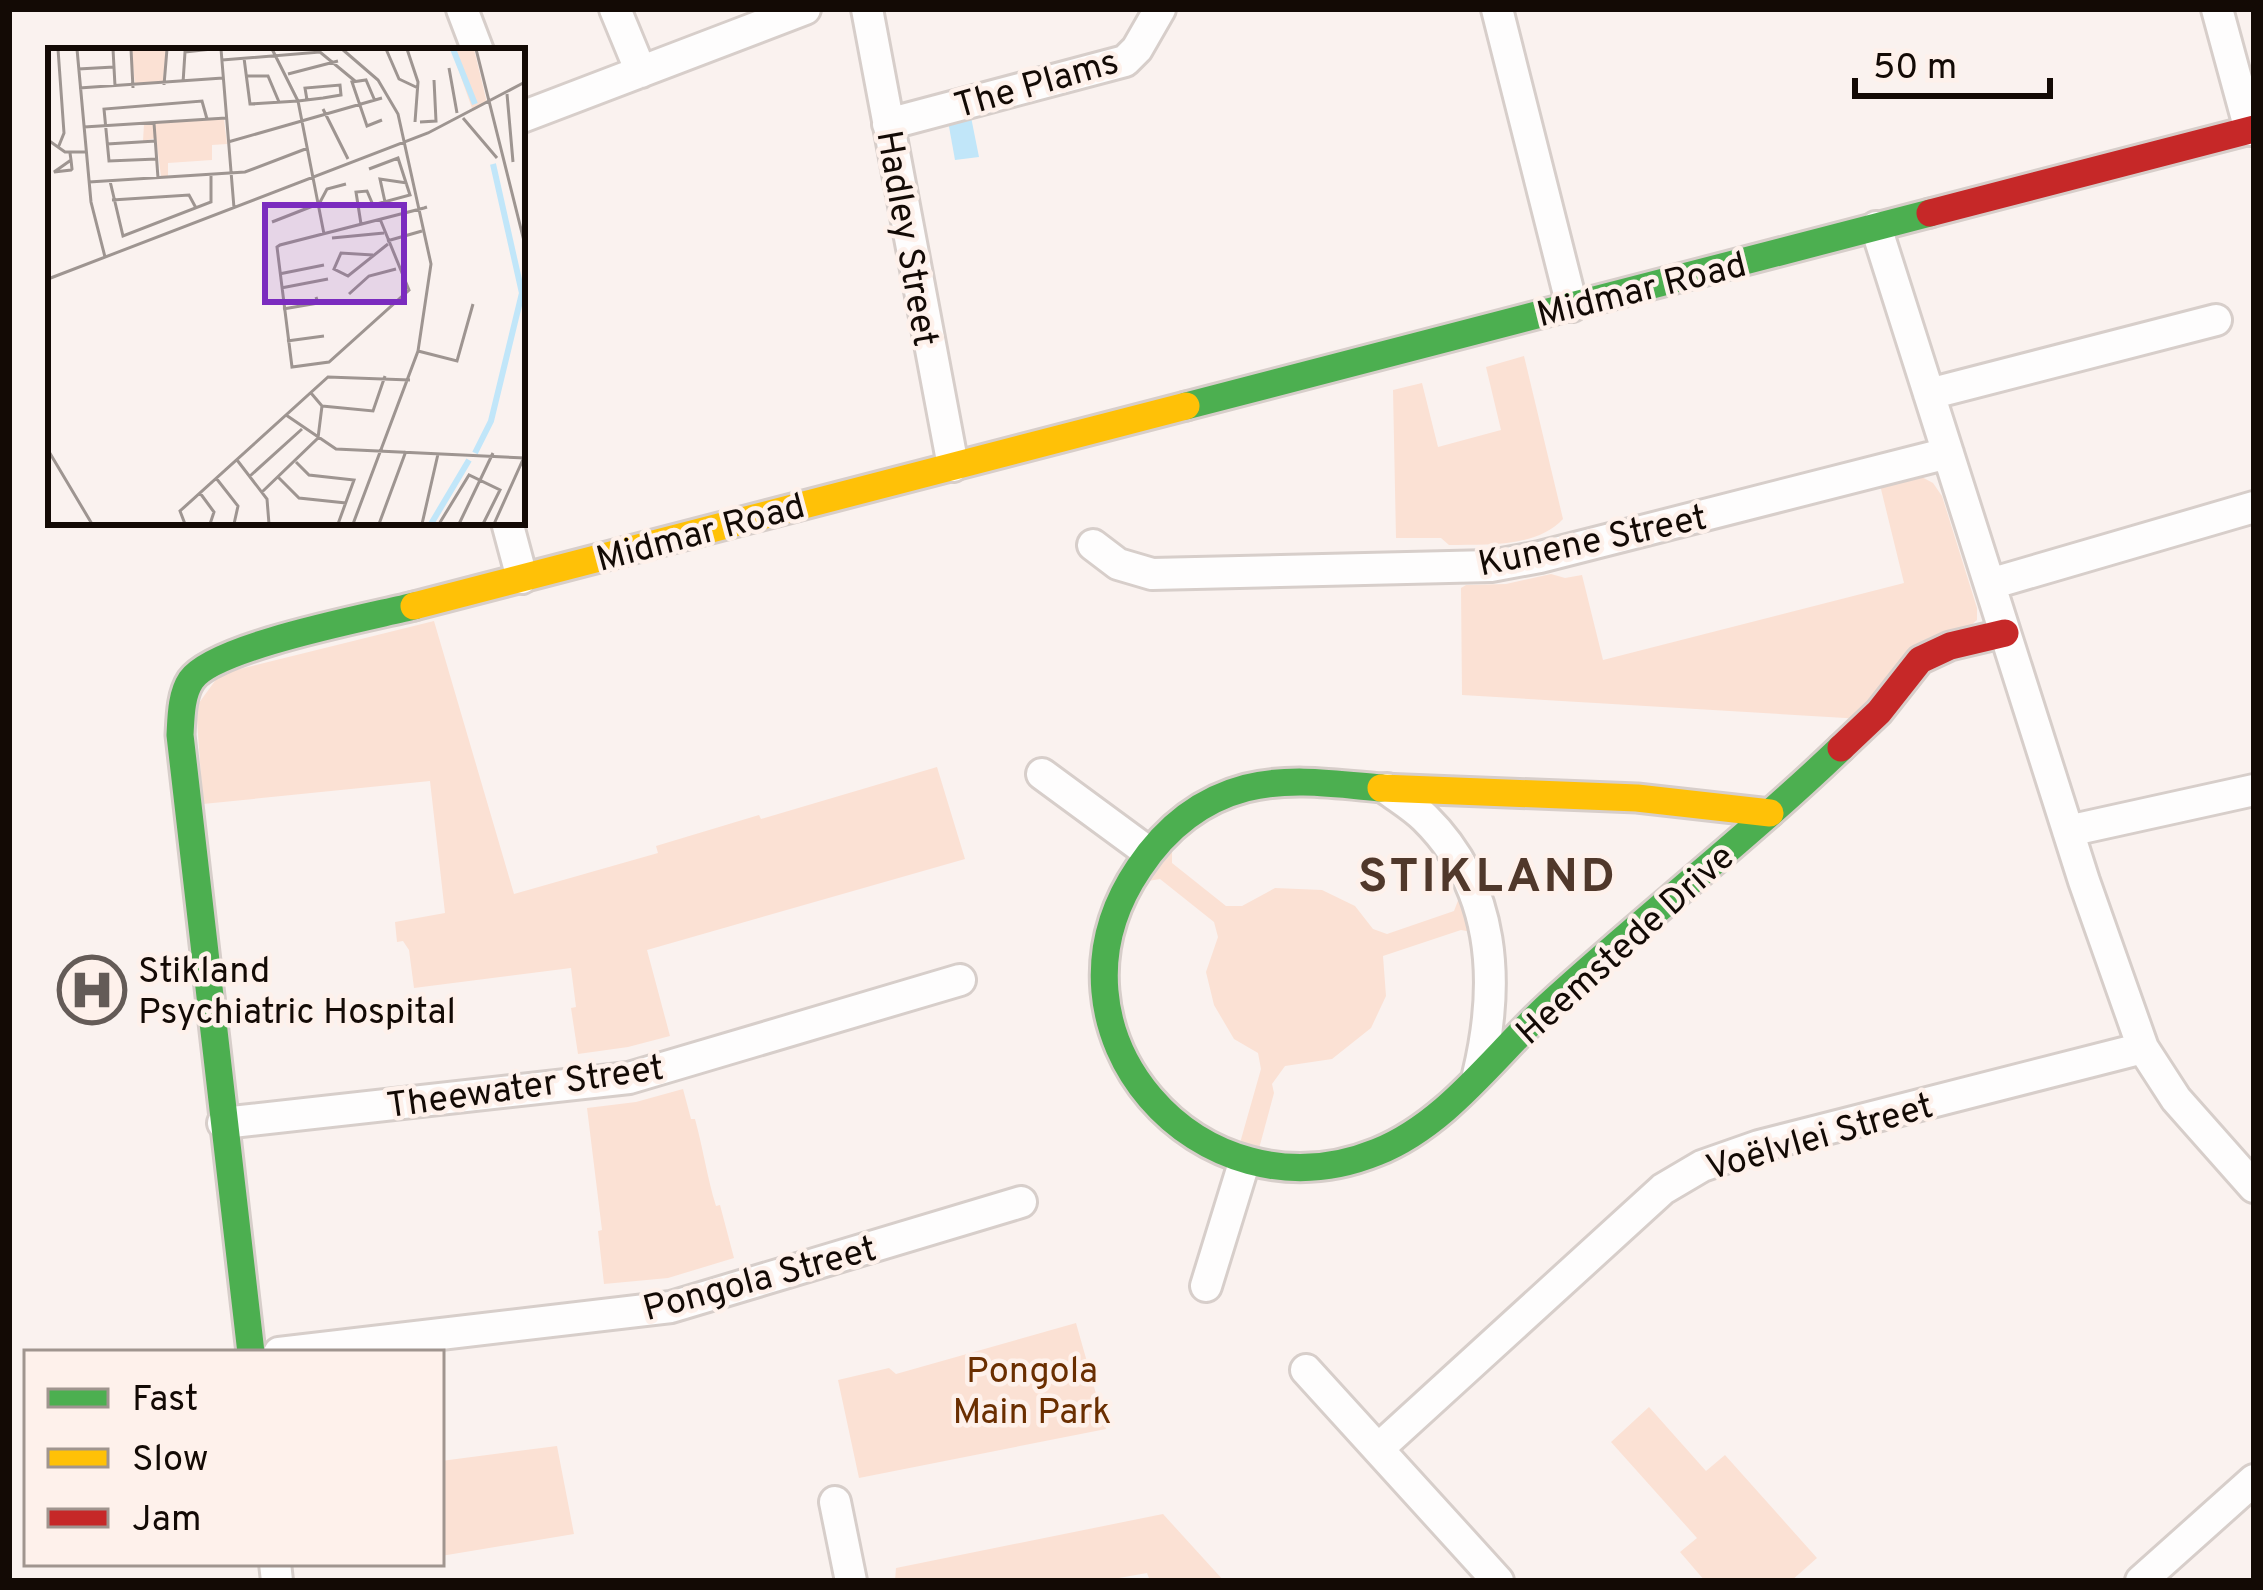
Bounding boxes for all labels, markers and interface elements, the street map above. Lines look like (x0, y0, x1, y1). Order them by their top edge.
scale bar (1855, 24, 2050, 98)
street label: The Plams (950, 41, 1124, 131)
text: 50 m (1873, 46, 1957, 92)
inset map (48, 48, 525, 525)
street label: Hadley Street (863, 127, 947, 350)
street label: Midmar Road (1532, 244, 1751, 340)
street label: Midmar Road (592, 485, 810, 585)
street label: Kunene Street (1474, 496, 1711, 590)
street label: Heemstede Drive (1508, 836, 1746, 1056)
district label: STIKLAND (1358, 849, 1618, 909)
place label: Stikland Psychiatric Hospital (138, 950, 456, 1037)
hospital icon: Stikland Psychiatric Hospital (57, 955, 127, 1025)
street label: Theewater Street (384, 1047, 667, 1131)
street label: Voëlvlei Street (1702, 1085, 1939, 1193)
street label: Pongola Street (638, 1228, 882, 1334)
legend (24, 1350, 444, 1566)
park label: Pongola Main Park (953, 1350, 1111, 1437)
text: Fast (132, 1378, 198, 1424)
text: Slow (132, 1438, 208, 1484)
text: Jam (132, 1498, 202, 1544)

